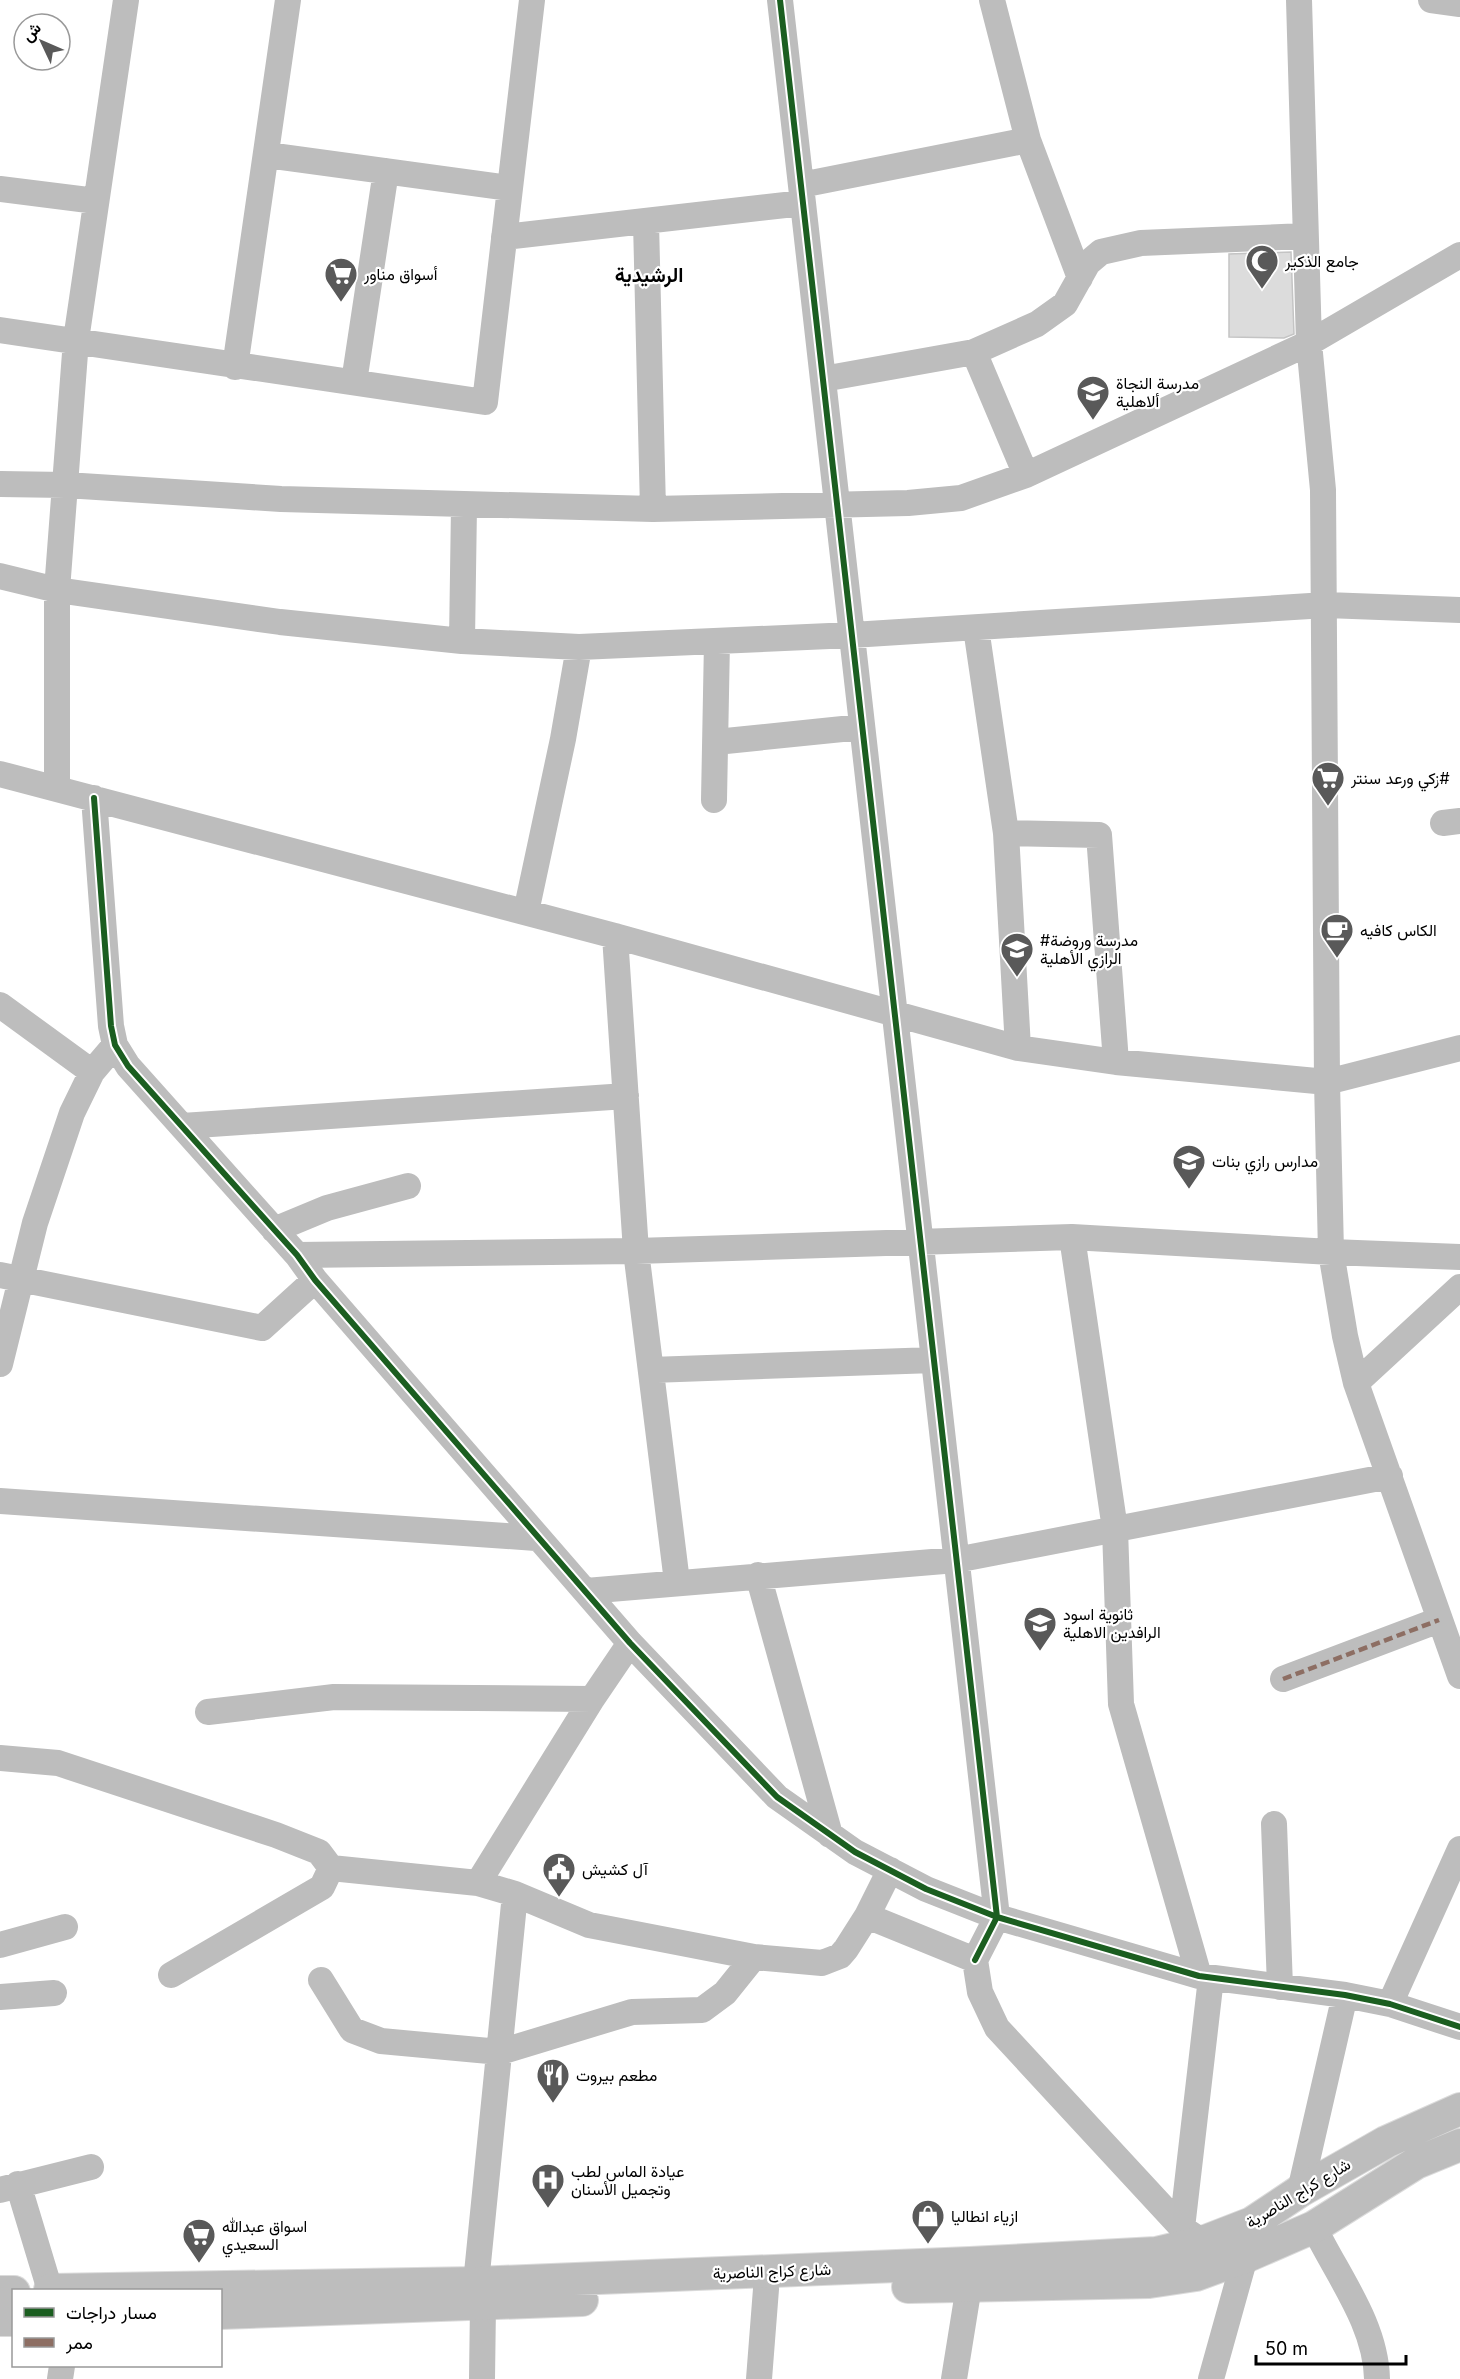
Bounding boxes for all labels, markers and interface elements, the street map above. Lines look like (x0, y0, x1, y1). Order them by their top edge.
north arrow (12, 12, 72, 72)
text: ش (17, 18, 45, 45)
mosque icon: جامع الذكير (1244, 243, 1280, 290)
place label: جامع الذكير (1284, 251, 1359, 273)
supermarket icon: أسواق مناور (323, 256, 359, 303)
district label: الرشيدية (615, 263, 683, 288)
place label: أسواق مناور (363, 264, 438, 285)
place label: مدرسة النجاة ألاهلية (1116, 373, 1199, 411)
school or university icon: مدرسة النجاة ألاهلية (1075, 374, 1111, 421)
supermarket icon: زكي ورعد سنتر# (1310, 760, 1346, 807)
place label: زكي ورعد سنتر# (1350, 768, 1450, 792)
cafe icon: الكاس كافيه (1319, 912, 1355, 959)
place label: الكاس كافيه (1360, 920, 1437, 941)
place label: #مدرسة وروضة الرازي الأهلية (1040, 930, 1138, 972)
school or university icon: #مدرسة وروضة الرازي الأهلية (999, 931, 1035, 978)
school or university icon: مدارس رازي بنات (1171, 1143, 1207, 1190)
place label: مدارس رازي بنات (1212, 1151, 1318, 1175)
place label: ثانوية اسود الرافدين الاهلية (1063, 1604, 1161, 1643)
school or university icon: ثانوية اسود الرافدين الاهلية (1022, 1605, 1058, 1652)
public building icon: آل كشيش (541, 1851, 577, 1898)
place label: آل كشيش (582, 1859, 649, 1880)
restaurant icon: مطعم بيروت (535, 2057, 571, 2104)
place label: مطعم بيروت (576, 2065, 657, 2086)
street label: شارع كراج الناصرية (1242, 2154, 1355, 2234)
place label: عيادة الماس لطب وتجميل الأسنان (571, 2161, 684, 2200)
hospital icon: عيادة الماس لطب وتجميل الأسنان (530, 2162, 566, 2209)
shop icon: ازياء انطاليا (910, 2198, 946, 2245)
place label: ازياء انطاليا (951, 2206, 1018, 2227)
place label: اسواق عبدالله السعيدي (222, 2216, 307, 2258)
supermarket icon: اسواق عبدالله السعيدي (181, 2217, 217, 2264)
street label: شارع كراج الناصرية (712, 2259, 832, 2285)
legend (12, 2289, 222, 2367)
text: مسار دراجات (66, 2302, 157, 2324)
scale bar (1256, 2328, 1406, 2366)
text: ممر (65, 2332, 93, 2354)
text: 50 m (1265, 2338, 1308, 2359)

